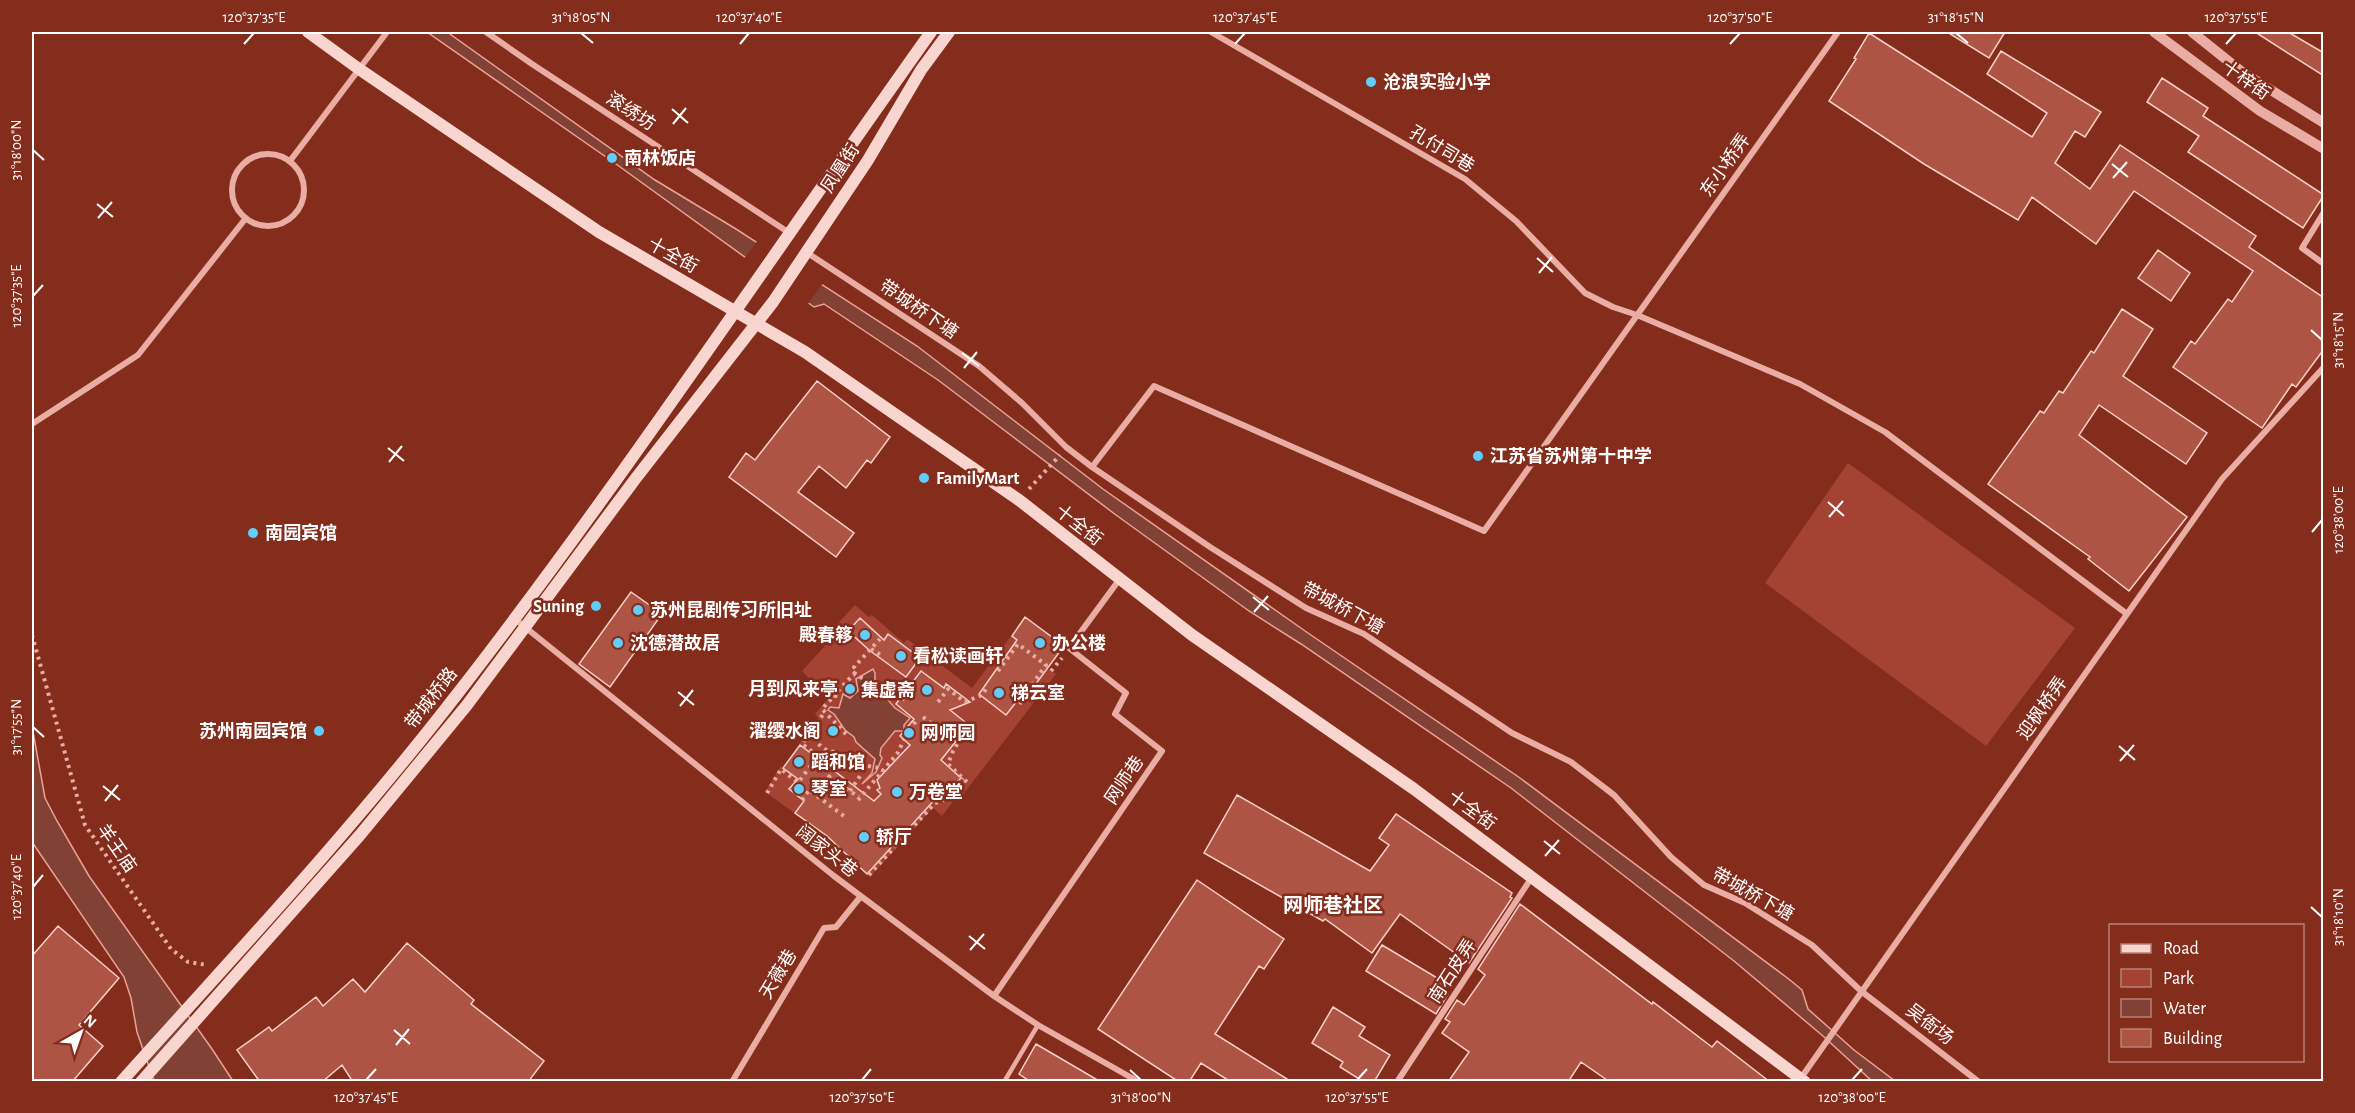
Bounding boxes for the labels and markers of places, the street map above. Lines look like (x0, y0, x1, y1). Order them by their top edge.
place label: 沧浪实验小学 (1383, 72, 1491, 92)
marker: 沧浪实验小学 (1364, 75, 1378, 89)
place label: 南林饭店 (624, 148, 696, 168)
marker: 南林饭店 (605, 151, 619, 165)
place label: 江苏省苏州第十中学 (1490, 446, 1652, 466)
marker: 江苏省苏州第十中学 (1471, 449, 1485, 463)
place label: FamilyMart (936, 470, 1019, 488)
marker: FamilyMart (917, 471, 931, 485)
place label: 南园宾馆 (265, 523, 337, 543)
marker: 南园宾馆 (246, 526, 260, 540)
place label: Suning (533, 598, 585, 616)
marker: Suning (589, 599, 603, 613)
place label: 苏州昆剧传习所旧址 (650, 600, 812, 620)
marker: 苏州昆剧传习所旧址 (631, 603, 645, 617)
place label: 殿春簃 (799, 625, 853, 645)
marker: 殿春簃 (858, 628, 872, 642)
place label: 沈德潜故居 (630, 633, 720, 653)
place label: 办公楼 (1052, 633, 1106, 653)
marker: 沈德潜故居 (611, 636, 625, 650)
marker: 办公楼 (1033, 636, 1047, 650)
place label: 看松读画轩 (913, 645, 1003, 666)
marker: 看松读画轩 (894, 649, 908, 663)
place label: 月到风来亭 (748, 679, 838, 699)
place label: 集虚斋 (861, 680, 915, 700)
marker: 月到风来亭 (843, 682, 857, 696)
marker: 集虚斋 (920, 683, 934, 697)
place label: 梯云室 (1011, 683, 1065, 703)
marker: 梯云室 (992, 686, 1006, 700)
place label: 苏州南园宾馆 (199, 721, 307, 741)
place label: 濯缨水阁 (749, 721, 821, 741)
marker: 苏州南园宾馆 (312, 724, 326, 738)
marker: 濯缨水阁 (826, 724, 840, 738)
place label: 网师园 (921, 724, 975, 743)
marker: 网师园 (902, 726, 916, 740)
place label: 蹈和馆 (811, 752, 865, 772)
marker: 蹈和馆 (792, 755, 806, 769)
place label: 琴室 (811, 779, 847, 799)
marker: 琴室 (792, 782, 806, 796)
place label: 万卷堂 (909, 782, 963, 802)
marker: 万卷堂 (890, 785, 904, 799)
place label: 轿厅 (876, 827, 912, 847)
marker: 轿厅 (857, 830, 871, 844)

